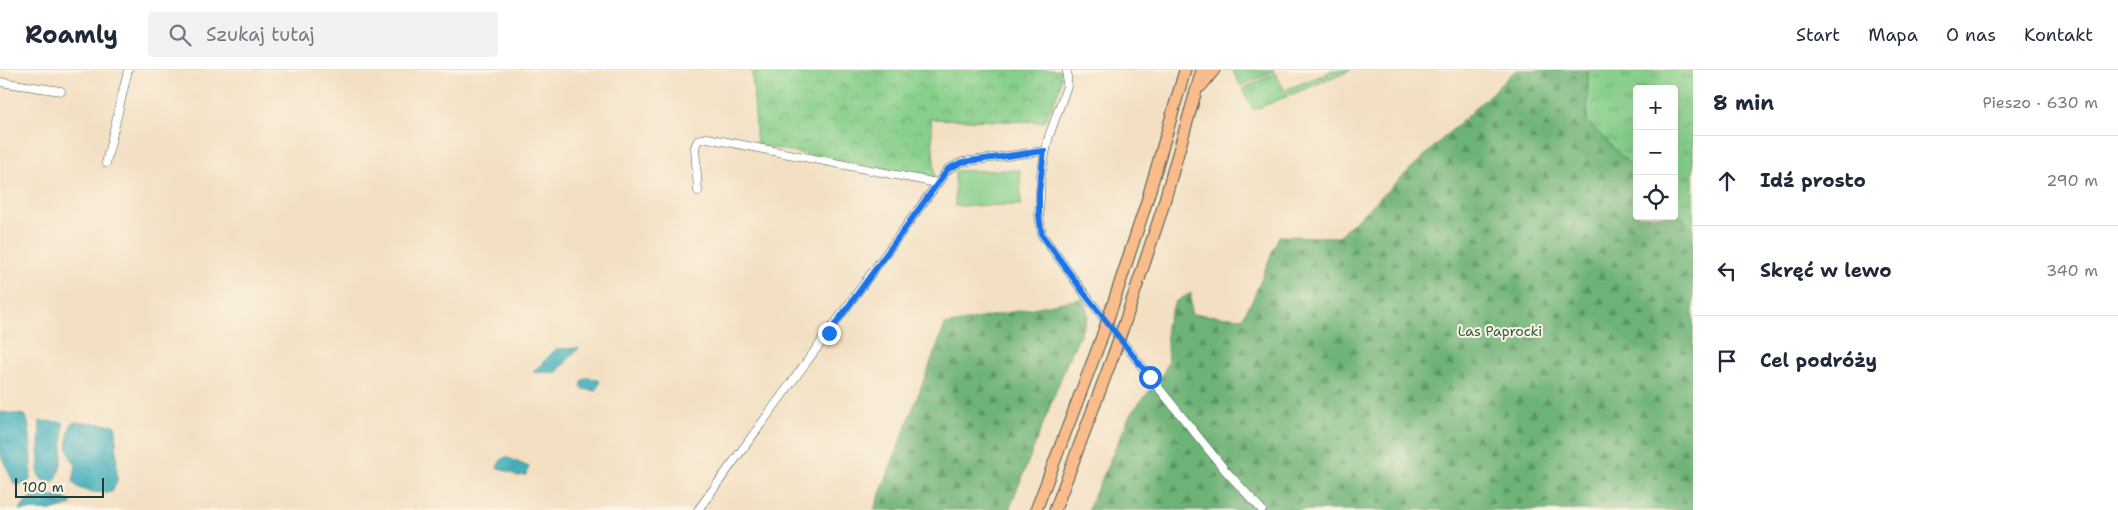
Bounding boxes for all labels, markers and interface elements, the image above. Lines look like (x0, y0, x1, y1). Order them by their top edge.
search box (148, 12, 498, 57)
text: Roamly (25, 19, 118, 51)
icon: search (166, 21, 194, 49)
text: Szukaj tutaj (206, 22, 315, 47)
text: Start (1796, 23, 1840, 47)
text: Mapa (1868, 23, 1918, 47)
text: O nas (1946, 23, 1996, 47)
text: Kontakt (2024, 23, 2093, 47)
map controls (1633, 85, 1678, 220)
button: + (1633, 85, 1678, 130)
text: 8 min (1713, 89, 1774, 117)
text: Pieszo · 630 m (1982, 92, 2098, 113)
button: − (1633, 130, 1678, 175)
icon: ahead (1713, 167, 1741, 195)
text: Idź prosto (1760, 168, 1866, 193)
text: 290 m (2046, 170, 2098, 191)
button: locate (1633, 175, 1678, 220)
icon: left (1713, 257, 1741, 285)
text: Skręć w lewo (1760, 258, 1892, 283)
text: 340 m (2046, 260, 2098, 281)
route end (818, 322, 841, 345)
park label: Las Paprocki (1458, 322, 1542, 340)
icon: arrive (1713, 347, 1741, 375)
text: Cel podróży (1760, 348, 1877, 373)
route start (1139, 366, 1162, 389)
scale bar (15, 475, 104, 498)
text: 100 m (22, 478, 64, 496)

